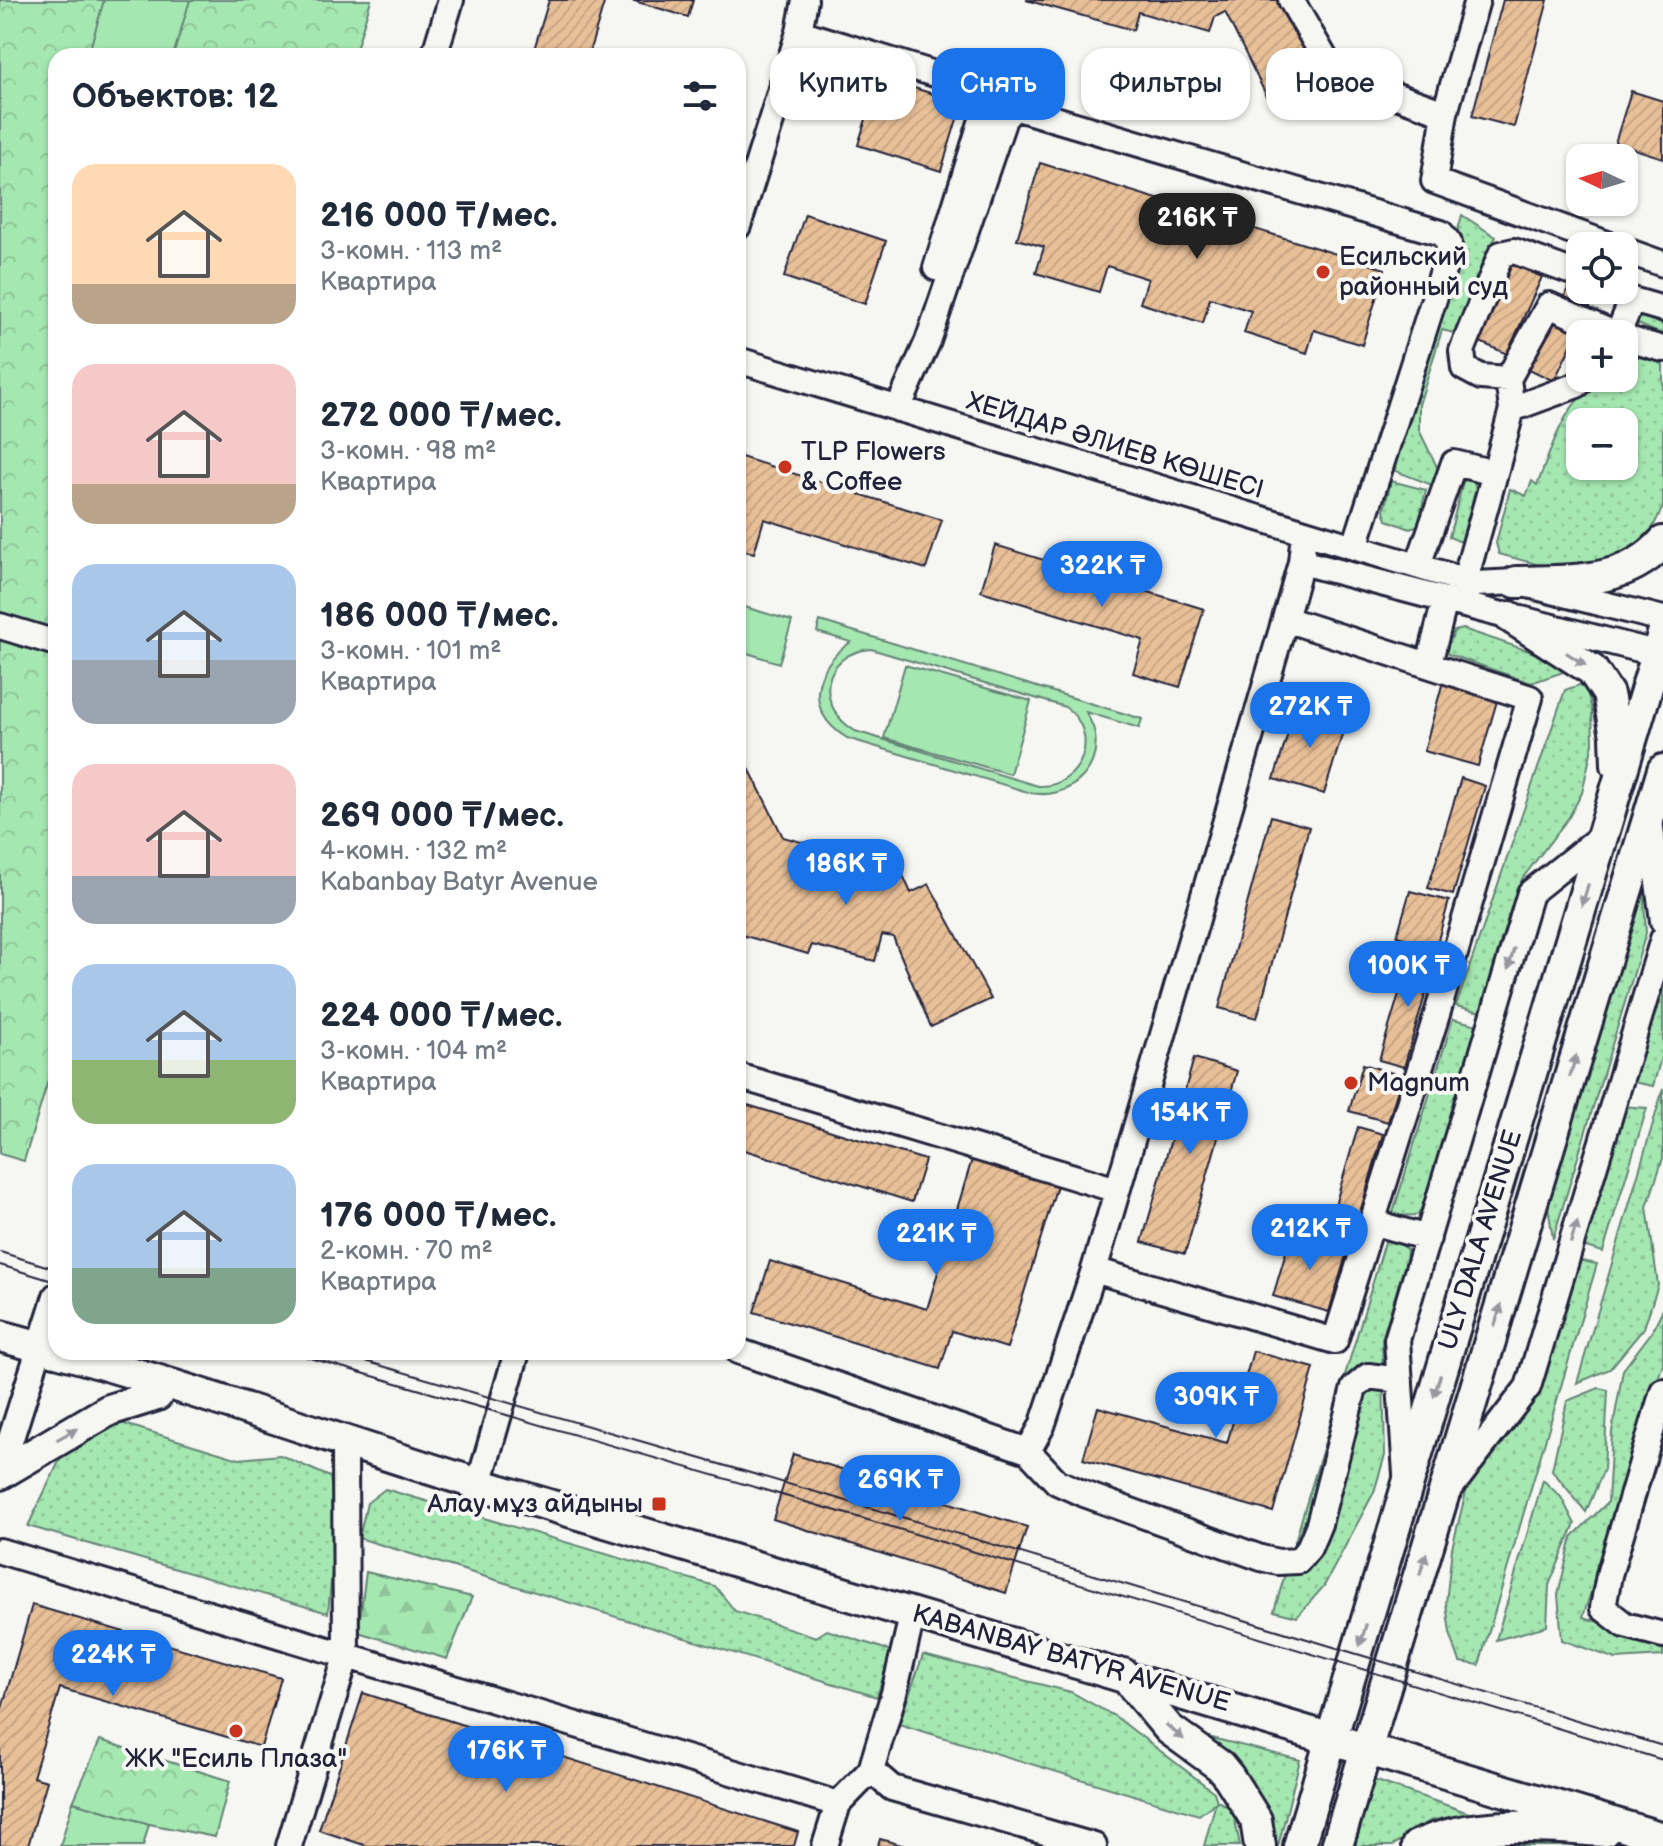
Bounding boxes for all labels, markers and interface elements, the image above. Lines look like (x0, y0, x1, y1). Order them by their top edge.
chip: Купить (770, 48, 916, 120)
chip: Снять (932, 48, 1065, 120)
chip: Фильтры (1081, 48, 1250, 120)
chip: Новое (1266, 48, 1403, 120)
icon: filters (678, 74, 722, 118)
text: Объектов: 12 (72, 76, 278, 117)
north arrow (1566, 144, 1638, 216)
map controls (1566, 144, 1638, 480)
pin: 216K ₸ (1132, 193, 1262, 261)
text: 216 000 ₸/мес. (320, 195, 558, 236)
icon: home (136, 196, 232, 292)
text: 216K ₸ (1157, 203, 1237, 234)
button: locate (1566, 232, 1638, 304)
text: 3-комн. · 113 m² (320, 236, 502, 267)
place label: Есильский районный суд (1339, 242, 1508, 303)
marker: Есильский районный суд (1314, 263, 1332, 281)
text: Квартира (320, 267, 437, 298)
button: + (1566, 320, 1638, 392)
street label: ХЕЙДАР ӘЛИЕВ КӨШЕСІ (963, 386, 1267, 506)
text: 272 000 ₸/мес. (320, 395, 562, 436)
icon: home (136, 396, 232, 492)
button: − (1566, 408, 1638, 480)
text: 3-комн. · 98 m² (320, 436, 496, 467)
place label: TLP Flowers & Coffee (801, 437, 946, 498)
marker: TLP Flowers & Coffee (776, 458, 794, 476)
text: Квартира (320, 467, 437, 498)
pin: 322K ₸ (1037, 541, 1167, 609)
text: 322K ₸ (1059, 551, 1145, 582)
text: 186 000 ₸/мес. (320, 595, 558, 636)
icon: home (136, 596, 232, 692)
text: 3-комн. · 101 m² (320, 636, 502, 667)
one-way arrow (1565, 652, 1586, 667)
text: Квартира (320, 667, 437, 698)
pin: 272K ₸ (1245, 682, 1375, 750)
text: 272K ₸ (1268, 692, 1352, 723)
text: 269 000 ₸/мес. (320, 795, 564, 836)
icon: home (136, 796, 232, 892)
text: 4-комн. · 132 m² (320, 836, 507, 867)
pin: 186K ₸ (781, 839, 911, 907)
text: 186K ₸ (805, 849, 887, 880)
text: Kabanbay Batyr Avenue (320, 867, 598, 898)
one-way arrow (1578, 884, 1591, 908)
pin: 100K ₸ (1343, 941, 1473, 1009)
one-way arrow (1504, 947, 1517, 971)
text: 100K ₸ (1367, 951, 1449, 982)
text: 224 000 ₸/мес. (320, 995, 562, 1036)
icon: home (136, 996, 232, 1092)
text: 3-комн. · 104 m² (320, 1036, 507, 1067)
one-way arrow (1567, 1054, 1580, 1078)
text: Квартира (320, 1067, 437, 1098)
place label: Magnum (1367, 1068, 1470, 1099)
marker: Magnum (1342, 1074, 1360, 1092)
pin: 154K ₸ (1125, 1088, 1255, 1156)
text: 154K ₸ (1150, 1098, 1230, 1129)
street label: ULY DALA AVENUE (1433, 1126, 1529, 1354)
text: 176 000 ₸/мес. (320, 1195, 556, 1236)
icon: home (136, 1196, 232, 1292)
pin: 212K ₸ (1245, 1204, 1375, 1272)
pin: 221K ₸ (871, 1209, 1001, 1277)
text: 212K ₸ (1270, 1214, 1350, 1245)
text: 221K ₸ (896, 1219, 976, 1250)
one-way arrow (1568, 1220, 1581, 1244)
text: 2-комн. · 70 m² (320, 1236, 493, 1267)
text: Квартира (320, 1267, 437, 1298)
one-way arrow (1492, 1303, 1505, 1327)
pin: 309K ₸ (1151, 1372, 1281, 1440)
one-way arrow (1431, 1374, 1443, 1398)
text: 309K ₸ (1173, 1382, 1259, 1413)
one-way arrow (55, 1427, 78, 1440)
pin: 269K ₸ (835, 1455, 965, 1523)
text: 269K ₸ (857, 1465, 943, 1496)
place label: Алау мұз айдыны (426, 1489, 643, 1520)
marker: Алау мұз айдыны (650, 1495, 668, 1513)
one-way arrow (1417, 1552, 1430, 1576)
street label: KABANBAY BATYR AVENUE (908, 1599, 1234, 1719)
one-way arrow (1356, 1623, 1369, 1647)
pin: 224K ₸ (48, 1630, 178, 1698)
text: 224K ₸ (71, 1640, 155, 1671)
marker: ЖК "Есиль Плаза" (227, 1722, 245, 1740)
one-way arrow (1165, 1723, 1185, 1740)
pin: 176K ₸ (441, 1726, 571, 1794)
text: 176K ₸ (466, 1736, 546, 1767)
place label: ЖК "Есиль Плаза" (125, 1744, 347, 1775)

